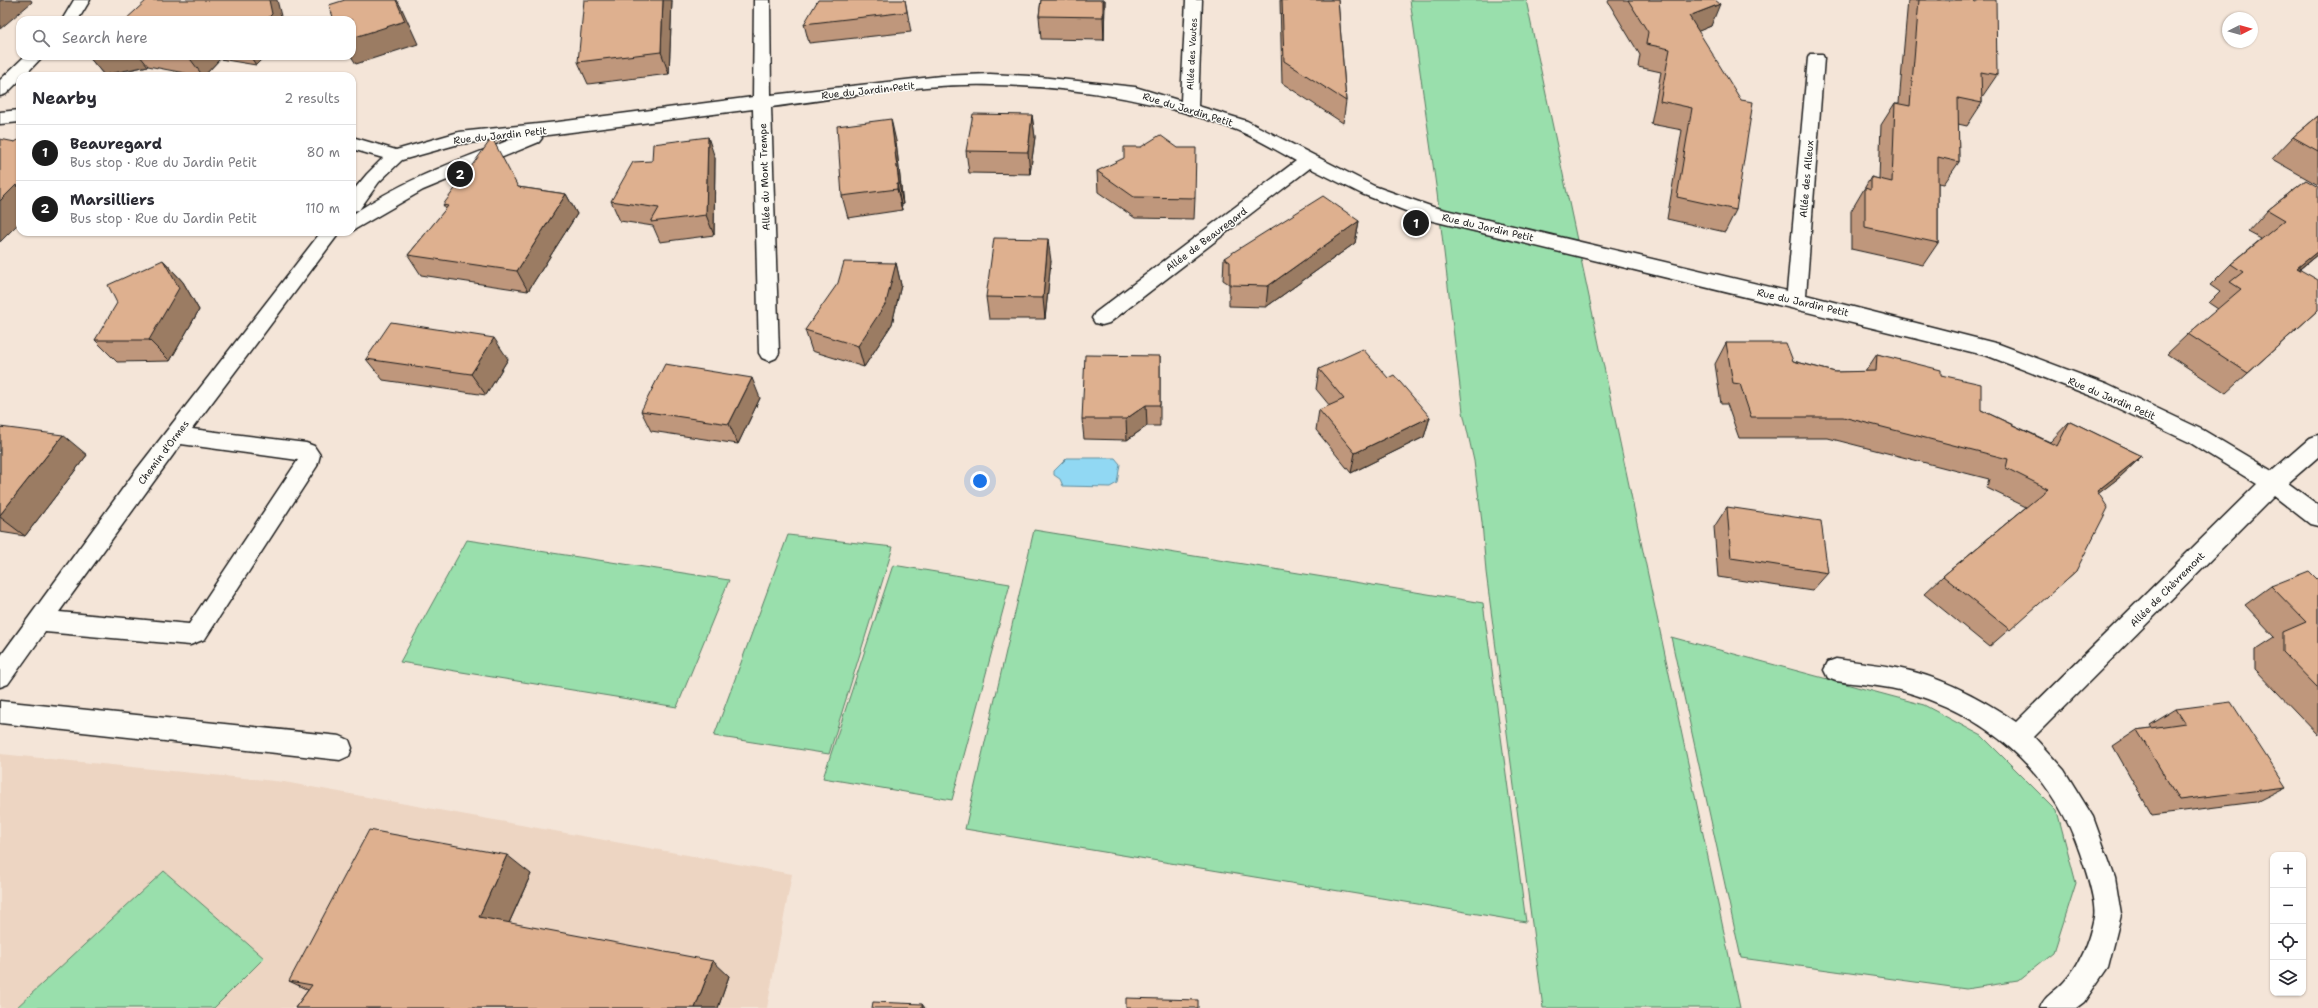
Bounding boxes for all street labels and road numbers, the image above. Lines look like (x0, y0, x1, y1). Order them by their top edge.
street label: Allée des Vautes (1184, 18, 1200, 90)
street label: Rue du Jardin Petit (821, 79, 915, 102)
street label: Rue du Jardin Petit (1141, 90, 1235, 129)
street label: Allée du Mont Trempe (756, 123, 773, 231)
street label: Rue du Jardin Petit (453, 124, 547, 147)
street label: Allée des Alleux (1797, 140, 1816, 218)
street label: Allée de Beauregard (1163, 204, 1250, 274)
street label: Rue du Jardin Petit (1441, 211, 1535, 244)
street label: Rue du Jardin Petit (1756, 286, 1850, 319)
street label: Rue du Jardin Petit (2066, 374, 2158, 423)
street label: Chemin d'Ormes (135, 418, 192, 487)
street label: Allée de Chèvremont (2127, 549, 2208, 630)

